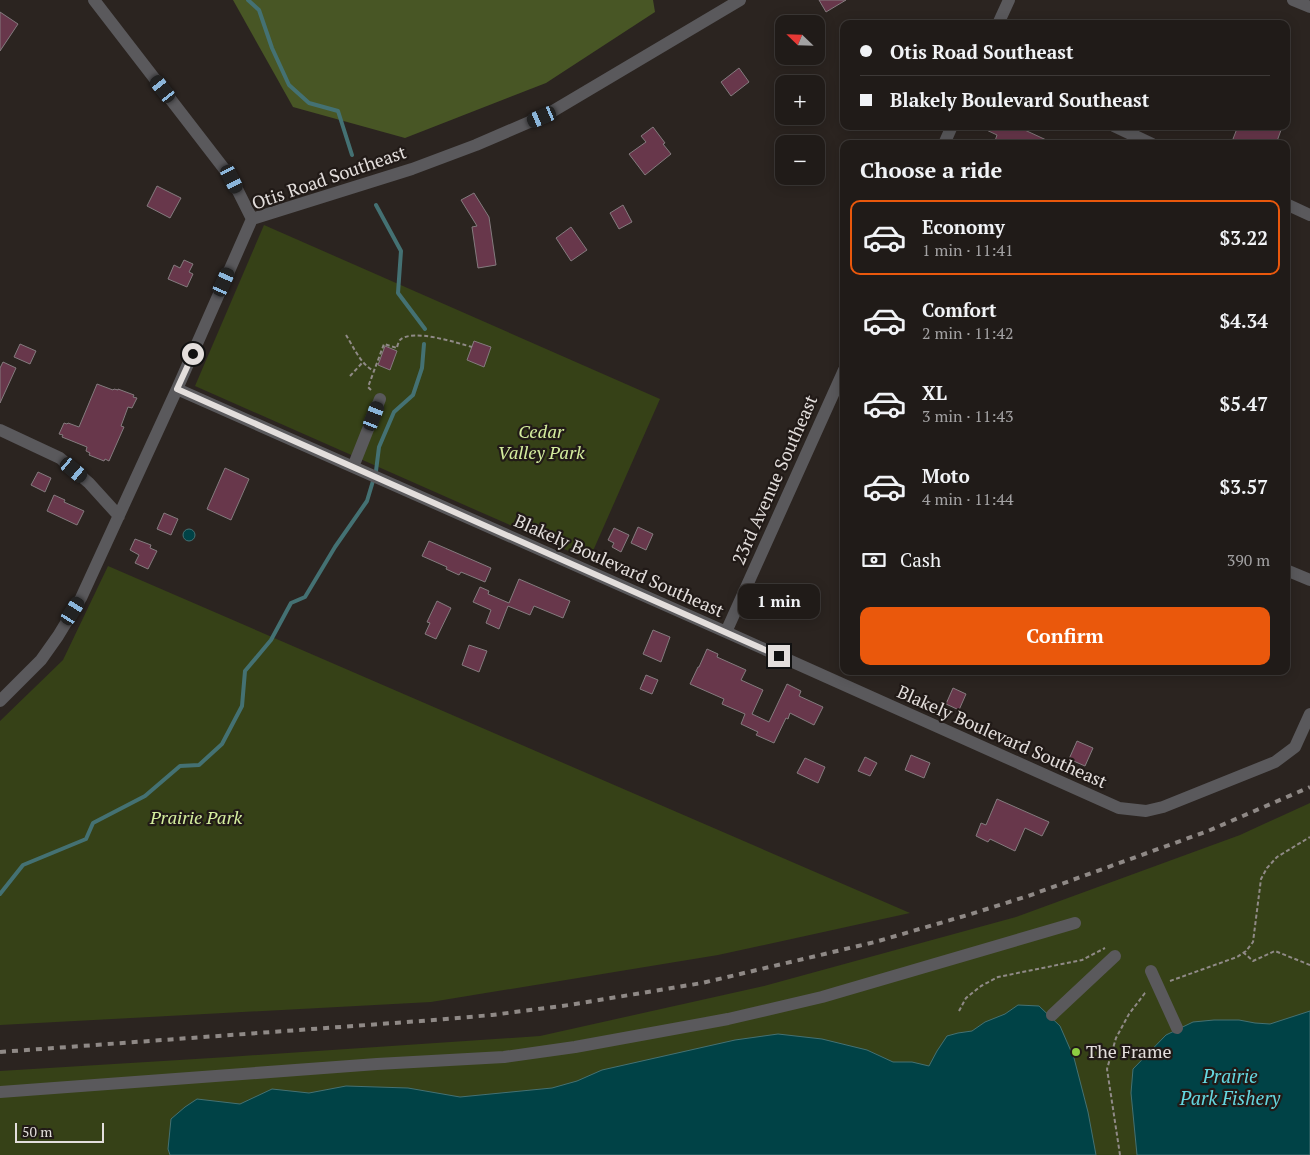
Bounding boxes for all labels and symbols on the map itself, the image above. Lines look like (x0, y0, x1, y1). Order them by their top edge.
north arrow (775, 15, 825, 65)
car (147, 73, 178, 105)
car (525, 104, 558, 130)
street label: Otis Road Southeast (248, 139, 409, 215)
car (218, 162, 245, 196)
car (211, 265, 236, 299)
route start (182, 343, 204, 365)
street label: 23rd Avenue Southeast (726, 391, 822, 568)
car (361, 399, 386, 433)
park label: Cedar Valley Park (497, 419, 585, 464)
car (57, 455, 90, 485)
street label: Blakely Boulevard Southeast (511, 508, 728, 622)
callout: 1 min (738, 584, 820, 618)
car (58, 594, 87, 628)
route end (768, 645, 790, 667)
street label: Blakely Boulevard Southeast (894, 679, 1111, 793)
park label: Prairie Park (149, 805, 242, 829)
place label: The Frame (1086, 1039, 1172, 1063)
marker: The Frame (1070, 1046, 1082, 1058)
water label: Prairie Park Fishery (1179, 1063, 1282, 1110)
scale bar (15, 1120, 104, 1143)

